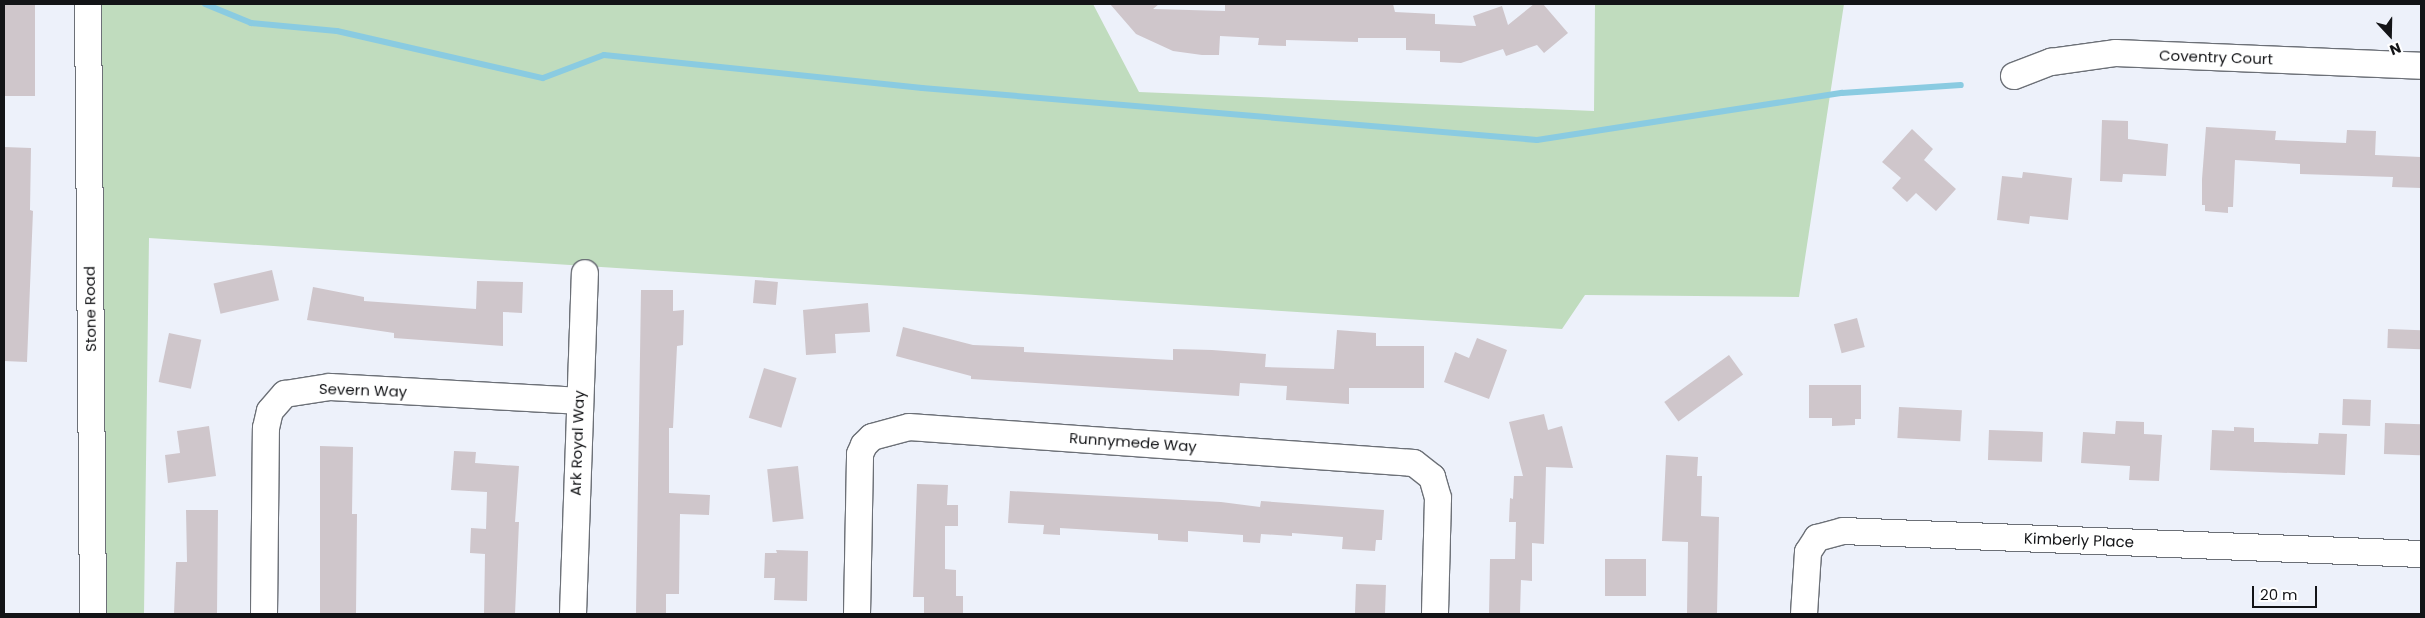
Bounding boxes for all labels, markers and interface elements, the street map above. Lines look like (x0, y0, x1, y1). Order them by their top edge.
north arrow (2365, 10, 2415, 60)
text: N (2387, 38, 2404, 60)
street label: Coventry Court (2159, 46, 2273, 68)
street label: Stone Road (80, 266, 100, 352)
street label: Severn Way (319, 379, 407, 401)
street label: Ark Royal Way (566, 390, 588, 496)
street label: Runnymede Way (1069, 429, 1197, 455)
street label: Kimberly Place (2024, 529, 2134, 551)
scale bar (2255, 576, 2320, 608)
text: 20 m (2260, 584, 2298, 605)

